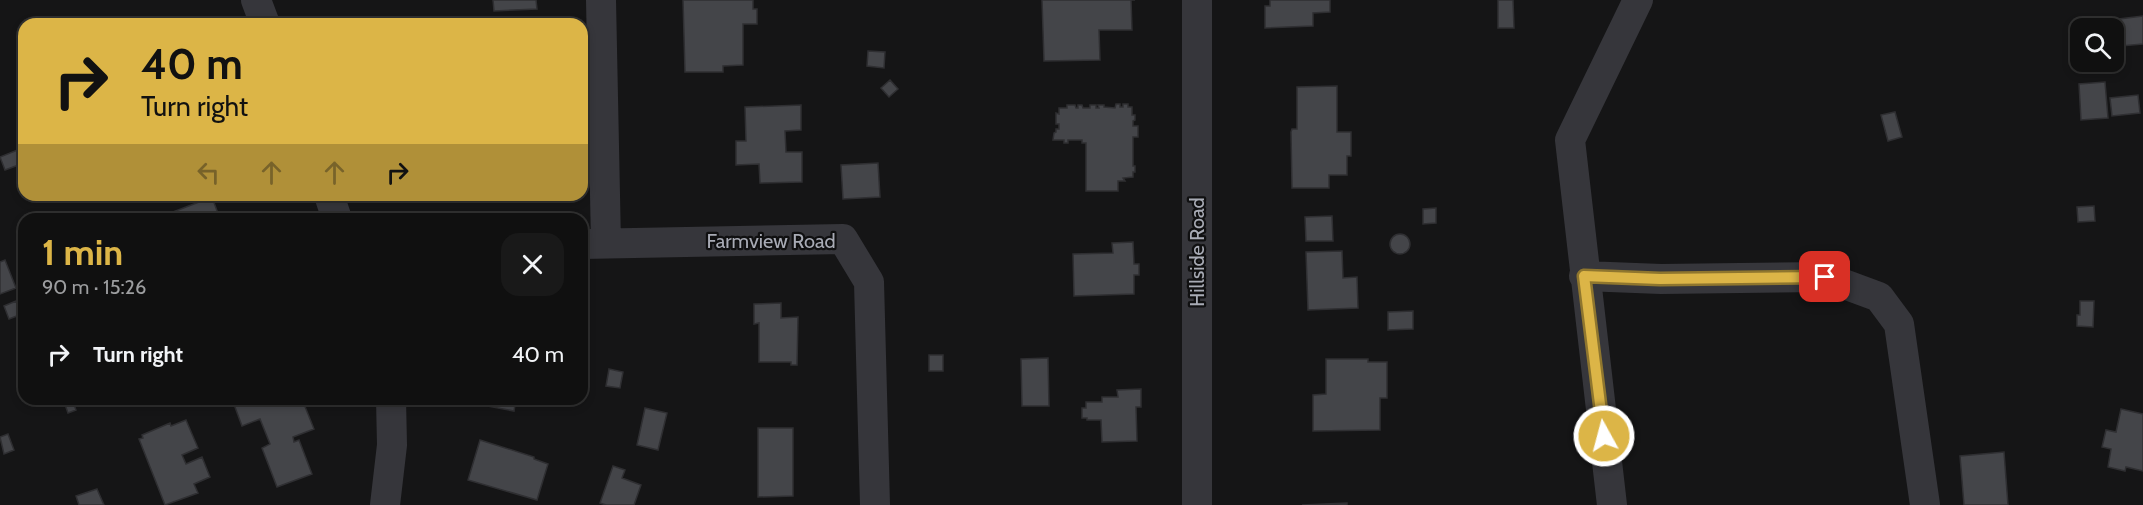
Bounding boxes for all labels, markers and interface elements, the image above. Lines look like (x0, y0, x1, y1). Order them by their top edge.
map controls (2070, 18, 2124, 72)
button: search (2070, 18, 2124, 72)
text: 40 m (141, 38, 243, 90)
icon: right (42, 42, 120, 120)
text: Turn right (141, 90, 248, 123)
icon: left (192, 156, 225, 189)
icon: ahead (255, 156, 288, 189)
icon: ahead (318, 156, 351, 189)
icon: right (381, 156, 414, 189)
street label: Hillside Road (1185, 197, 1209, 307)
street label: Farmview Road (706, 229, 836, 253)
text: 1 min (42, 230, 123, 274)
button: close (501, 233, 564, 296)
pin (1799, 251, 1850, 302)
icon: arrive (1808, 260, 1841, 293)
text: 90 m · 15:26 (42, 275, 146, 299)
icon: right (42, 338, 75, 371)
text: Turn right (93, 341, 183, 368)
text: 40 m (512, 341, 564, 368)
position arrow (1572, 404, 1636, 468)

